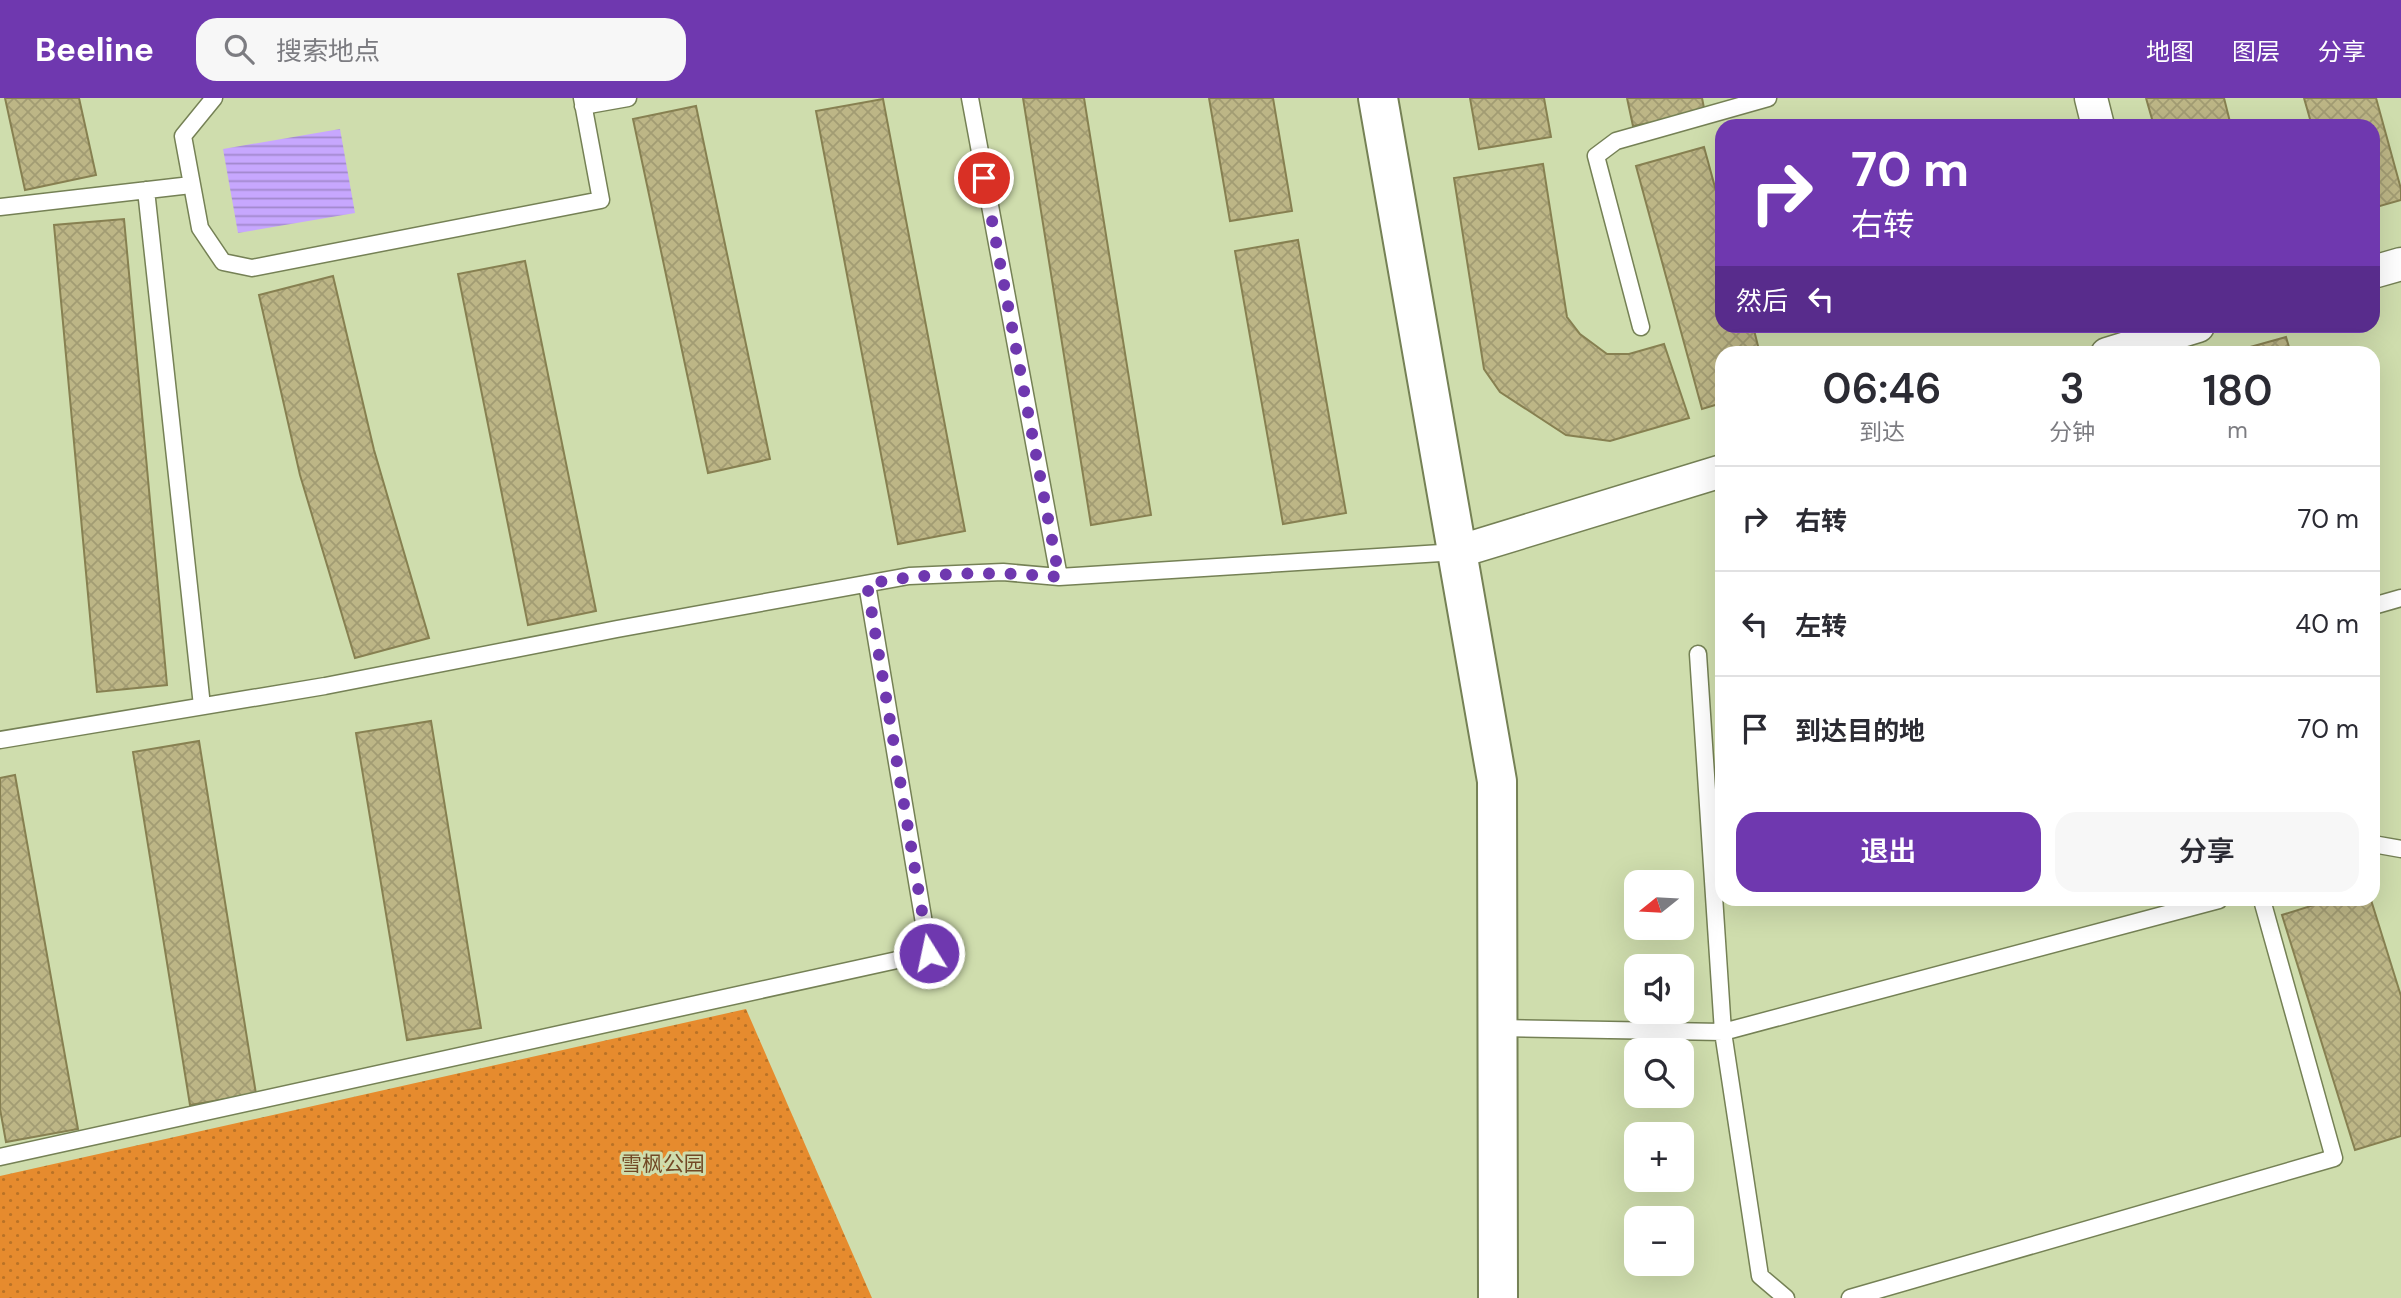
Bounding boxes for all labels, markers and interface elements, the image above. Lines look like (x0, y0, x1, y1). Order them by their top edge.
search box (196, 18, 686, 81)
text: Beeline (35, 28, 154, 71)
icon: search (220, 30, 258, 68)
text: 搜索地点 (276, 34, 380, 68)
text: 地图 (2146, 36, 2194, 67)
text: 图层 (2232, 36, 2280, 67)
text: 分享 (2318, 36, 2366, 67)
text: 70 m (1851, 137, 1969, 201)
icon: right (1736, 147, 1827, 238)
pin (954, 148, 1014, 208)
icon: arrive (965, 159, 1003, 197)
text: 右转 (1851, 204, 1915, 246)
icon: left (1802, 280, 1840, 318)
text: 然后 (1736, 284, 1788, 318)
text: 06:46 (1822, 361, 1942, 416)
text: 3 (2059, 361, 2085, 416)
text: 180 (2202, 363, 2273, 418)
text: m (2227, 415, 2248, 445)
text: 到达 (1859, 417, 1905, 447)
text: 分钟 (2049, 417, 2095, 447)
icon: right (1736, 500, 1774, 538)
text: 70 m (2298, 502, 2359, 536)
text: 右转 (1795, 504, 1847, 538)
icon: left (1736, 605, 1774, 643)
text: 40 m (2295, 607, 2359, 641)
text: 左转 (1795, 609, 1847, 643)
icon: arrive (1736, 710, 1774, 748)
text: 70 m (2298, 712, 2359, 746)
text: 到达目的地 (1795, 714, 1925, 748)
button: 退出 (1736, 812, 2041, 892)
button: 分享 (2055, 812, 2359, 892)
north arrow (1624, 870, 1694, 940)
map controls (1624, 870, 1694, 1276)
position arrow (892, 916, 966, 990)
button: sound (1624, 954, 1694, 1024)
button: search (1624, 1038, 1694, 1108)
button: + (1624, 1122, 1694, 1192)
park label: 雪枫公园 (621, 1150, 705, 1178)
button: − (1624, 1206, 1694, 1276)

